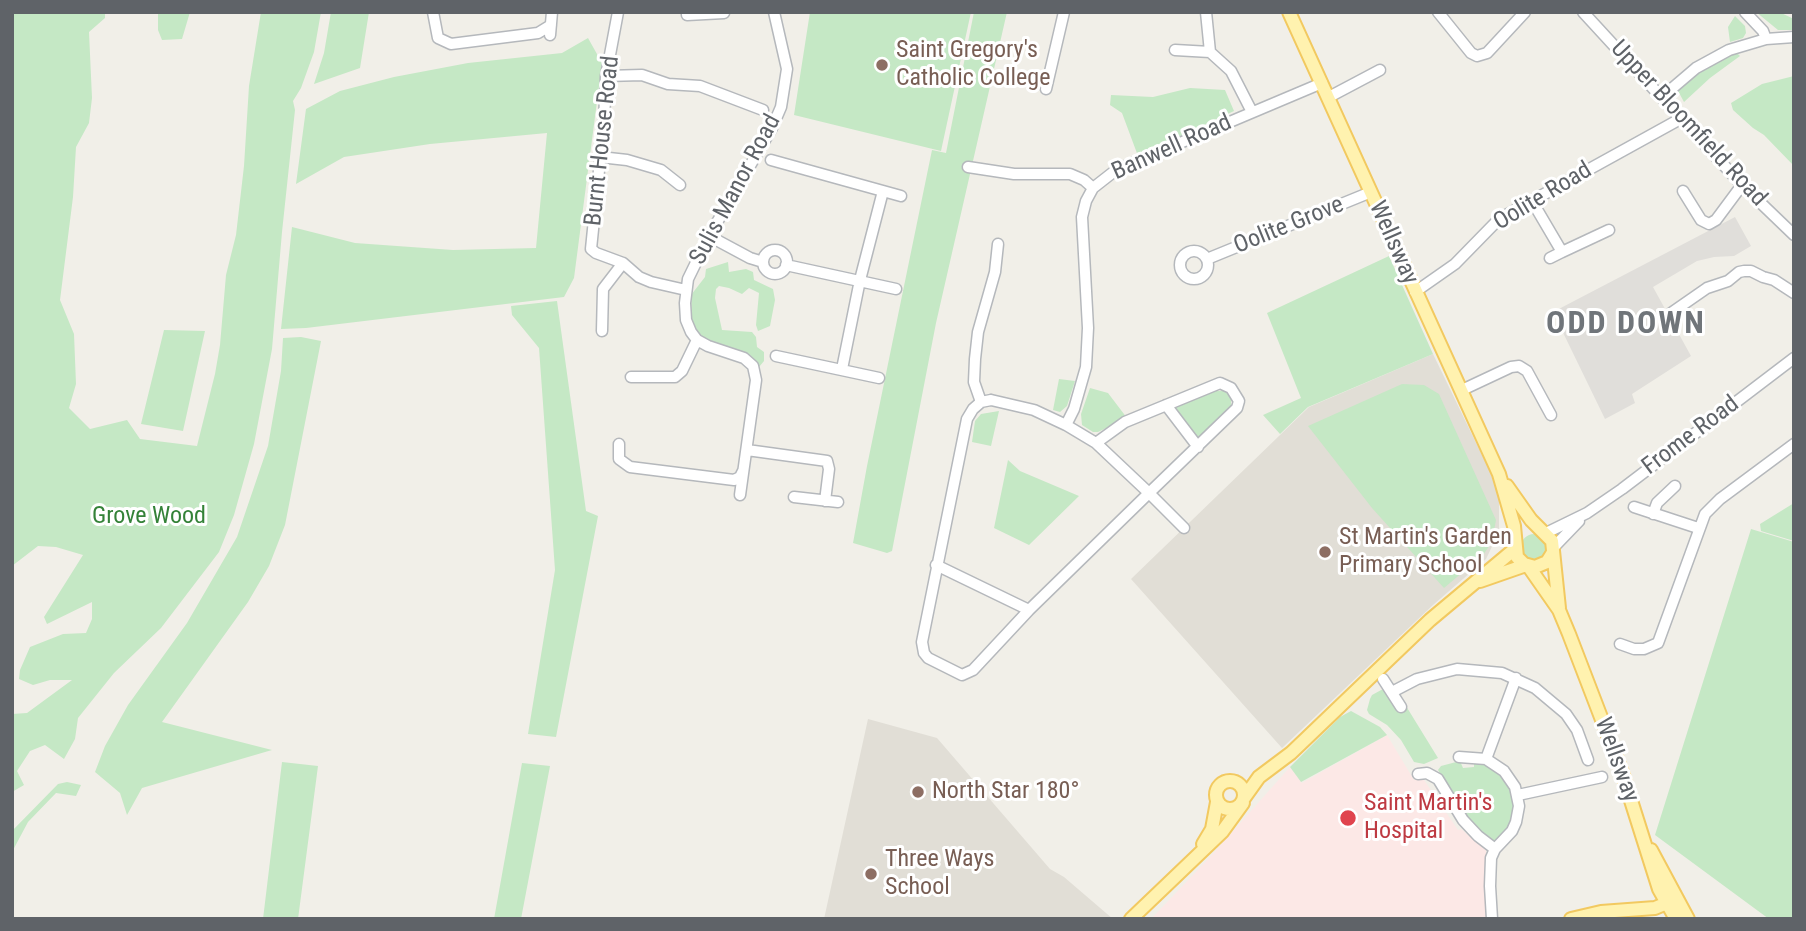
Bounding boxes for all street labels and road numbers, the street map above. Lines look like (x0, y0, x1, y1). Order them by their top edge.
street label: Upper Bloomfield Road (1604, 35, 1772, 213)
street label: Burnt House Road (580, 55, 626, 227)
street label: Banwell Road (1108, 109, 1236, 187)
street label: Sulis Manor Road (684, 110, 788, 270)
street label: Oolite Road (1489, 156, 1597, 238)
street label: Oolite Grove (1230, 191, 1348, 261)
street label: Wellsway (1362, 197, 1424, 289)
street label: Frome Road (1637, 390, 1745, 482)
street label: Wellsway (1587, 714, 1645, 806)

